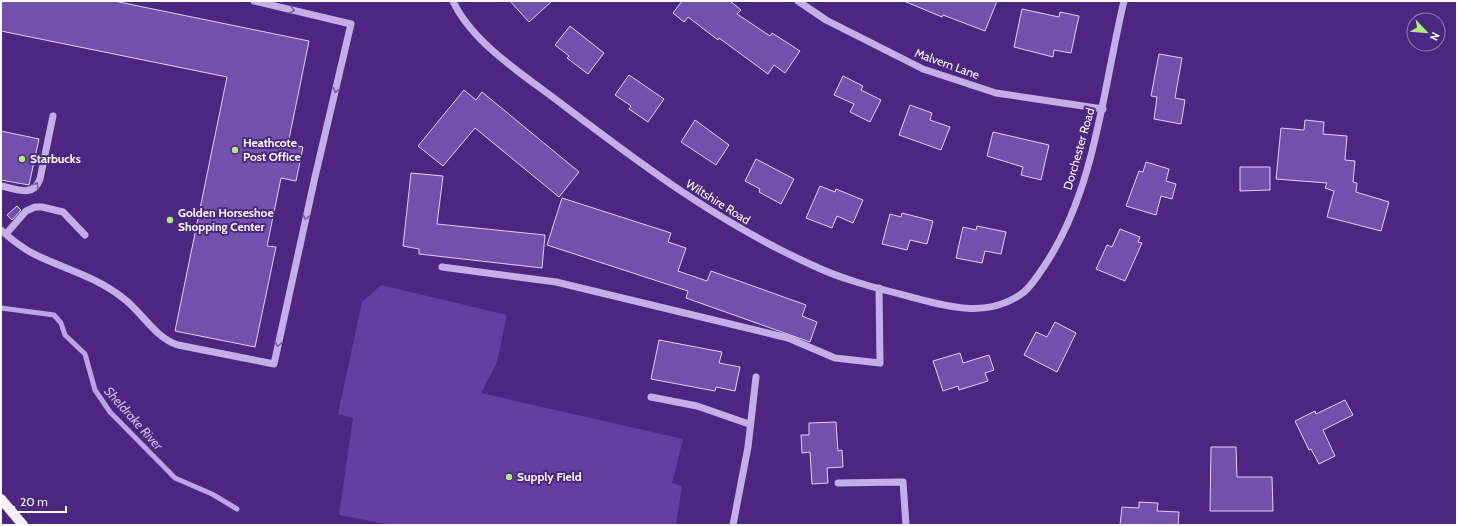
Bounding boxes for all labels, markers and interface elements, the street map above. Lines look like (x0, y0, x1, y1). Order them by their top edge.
one-way arrow (288, 5, 295, 13)
north arrow (1406, 12, 1446, 52)
text: N (1427, 30, 1443, 43)
street label: Malvern Lane (913, 45, 982, 82)
one-way arrow (333, 87, 341, 94)
street label: Dorchester Road (1060, 106, 1097, 192)
place label: Heathcote Post Office (243, 135, 301, 164)
marker: Heathcote Post Office (230, 145, 240, 155)
place label: Starbucks (30, 151, 81, 166)
marker: Starbucks (17, 154, 27, 164)
street label: Wiltshire Road (683, 176, 753, 227)
one-way arrow (32, 183, 39, 190)
place label: Golden Horseshoe Shopping Center (178, 205, 274, 234)
one-way arrow (302, 214, 310, 220)
marker: Golden Horseshoe Shopping Center (165, 215, 175, 225)
one-way arrow (275, 341, 283, 347)
water label: Sheldrake River (101, 383, 167, 454)
place label: Supply Field (517, 469, 582, 484)
marker: Supply Field (504, 472, 514, 482)
scale bar (14, 488, 66, 514)
text: 20 m (20, 494, 48, 509)

